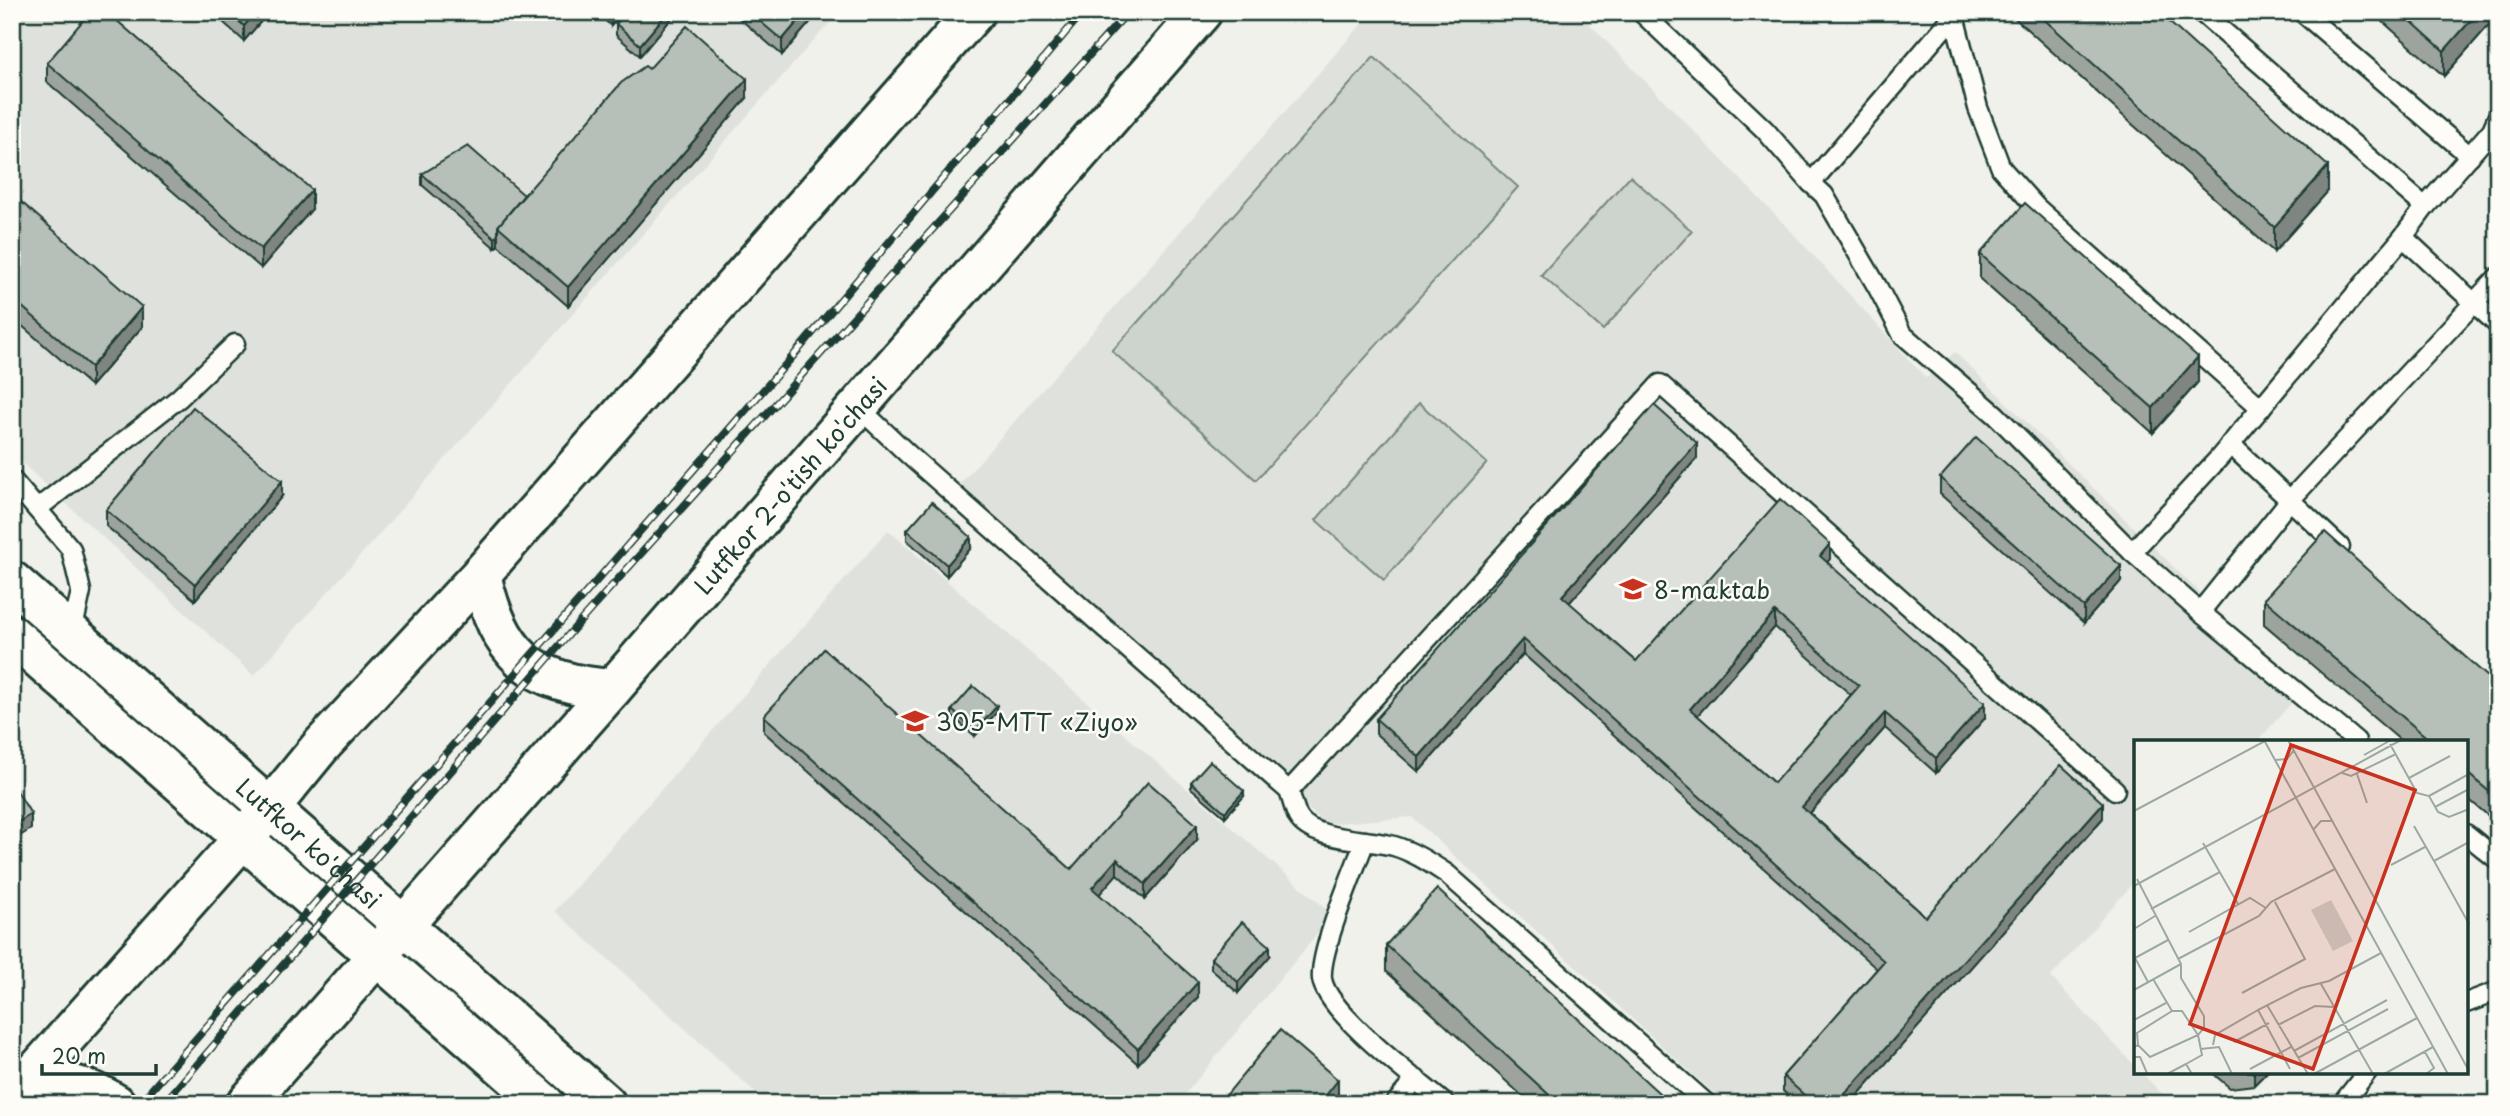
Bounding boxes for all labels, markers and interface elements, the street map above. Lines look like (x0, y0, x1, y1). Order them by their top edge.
street label: Lutfkor 2-o'tish ko'chasi (685, 368, 895, 602)
place label: 8-maktab (1654, 571, 1770, 607)
school or university icon: 8-maktab (1618, 574, 1648, 604)
place label: 305-MTT «Ziyo» (936, 703, 1138, 739)
school or university icon: 305-MTT «Ziyo» (900, 706, 930, 736)
inset map (2134, 740, 2468, 1074)
street label: Lutfkor ko'chasi (229, 769, 390, 917)
scale bar (42, 1032, 156, 1076)
text: 20 m (52, 1039, 106, 1071)

